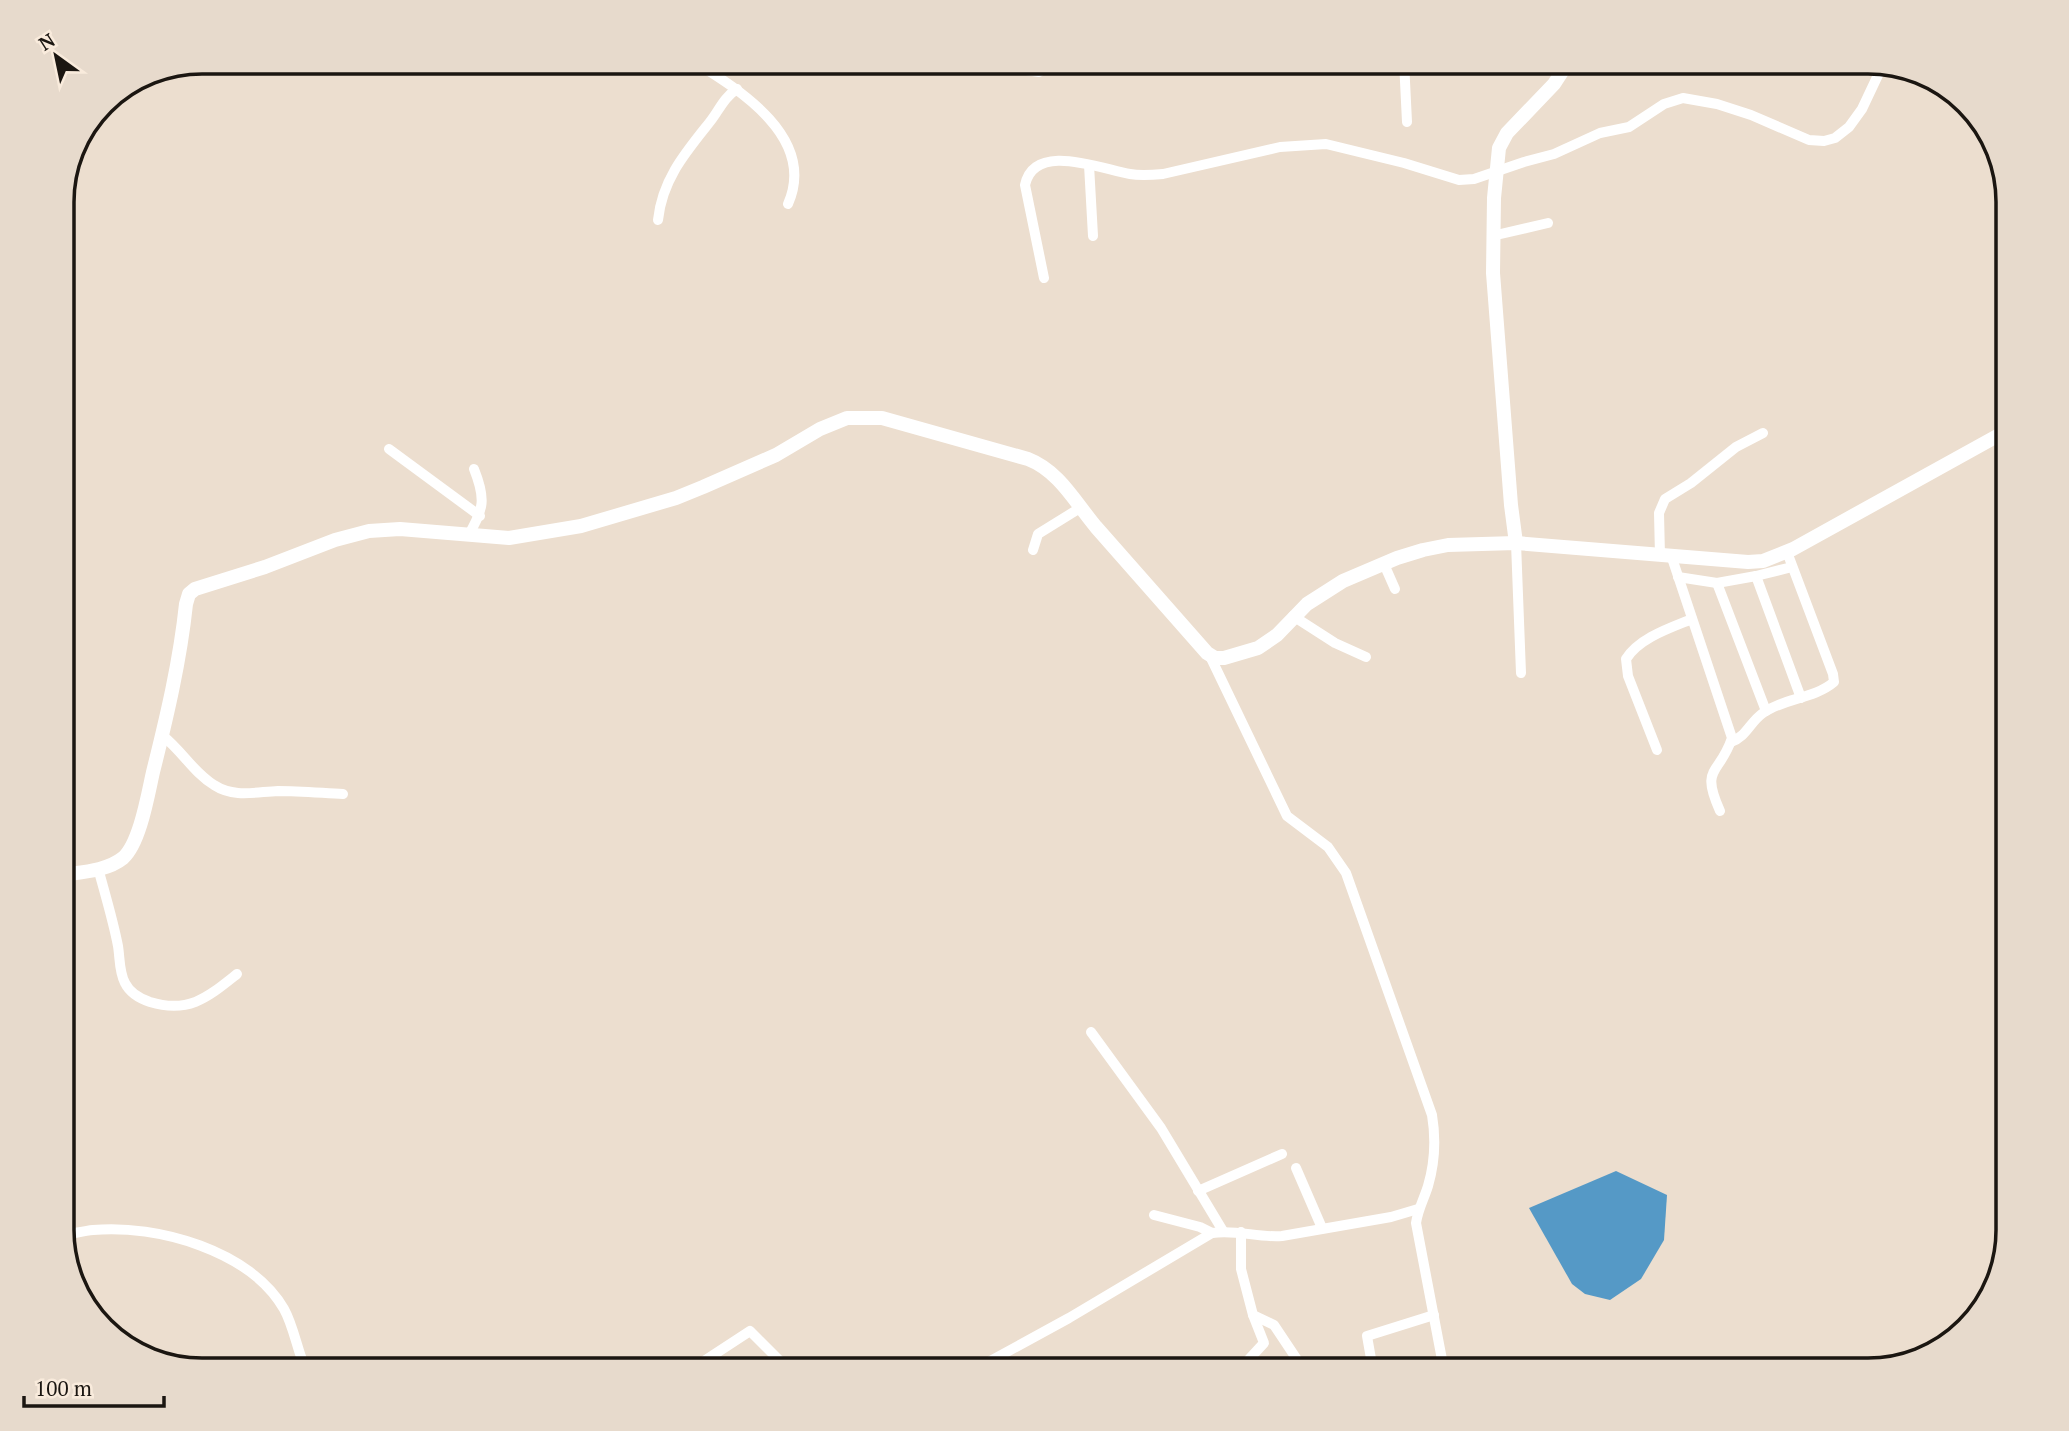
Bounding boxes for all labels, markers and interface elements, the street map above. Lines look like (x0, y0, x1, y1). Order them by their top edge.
north arrow (21, 21, 91, 91)
text: N (34, 27, 60, 56)
scale bar (24, 1364, 164, 1408)
text: 100 m (35, 1374, 92, 1402)

